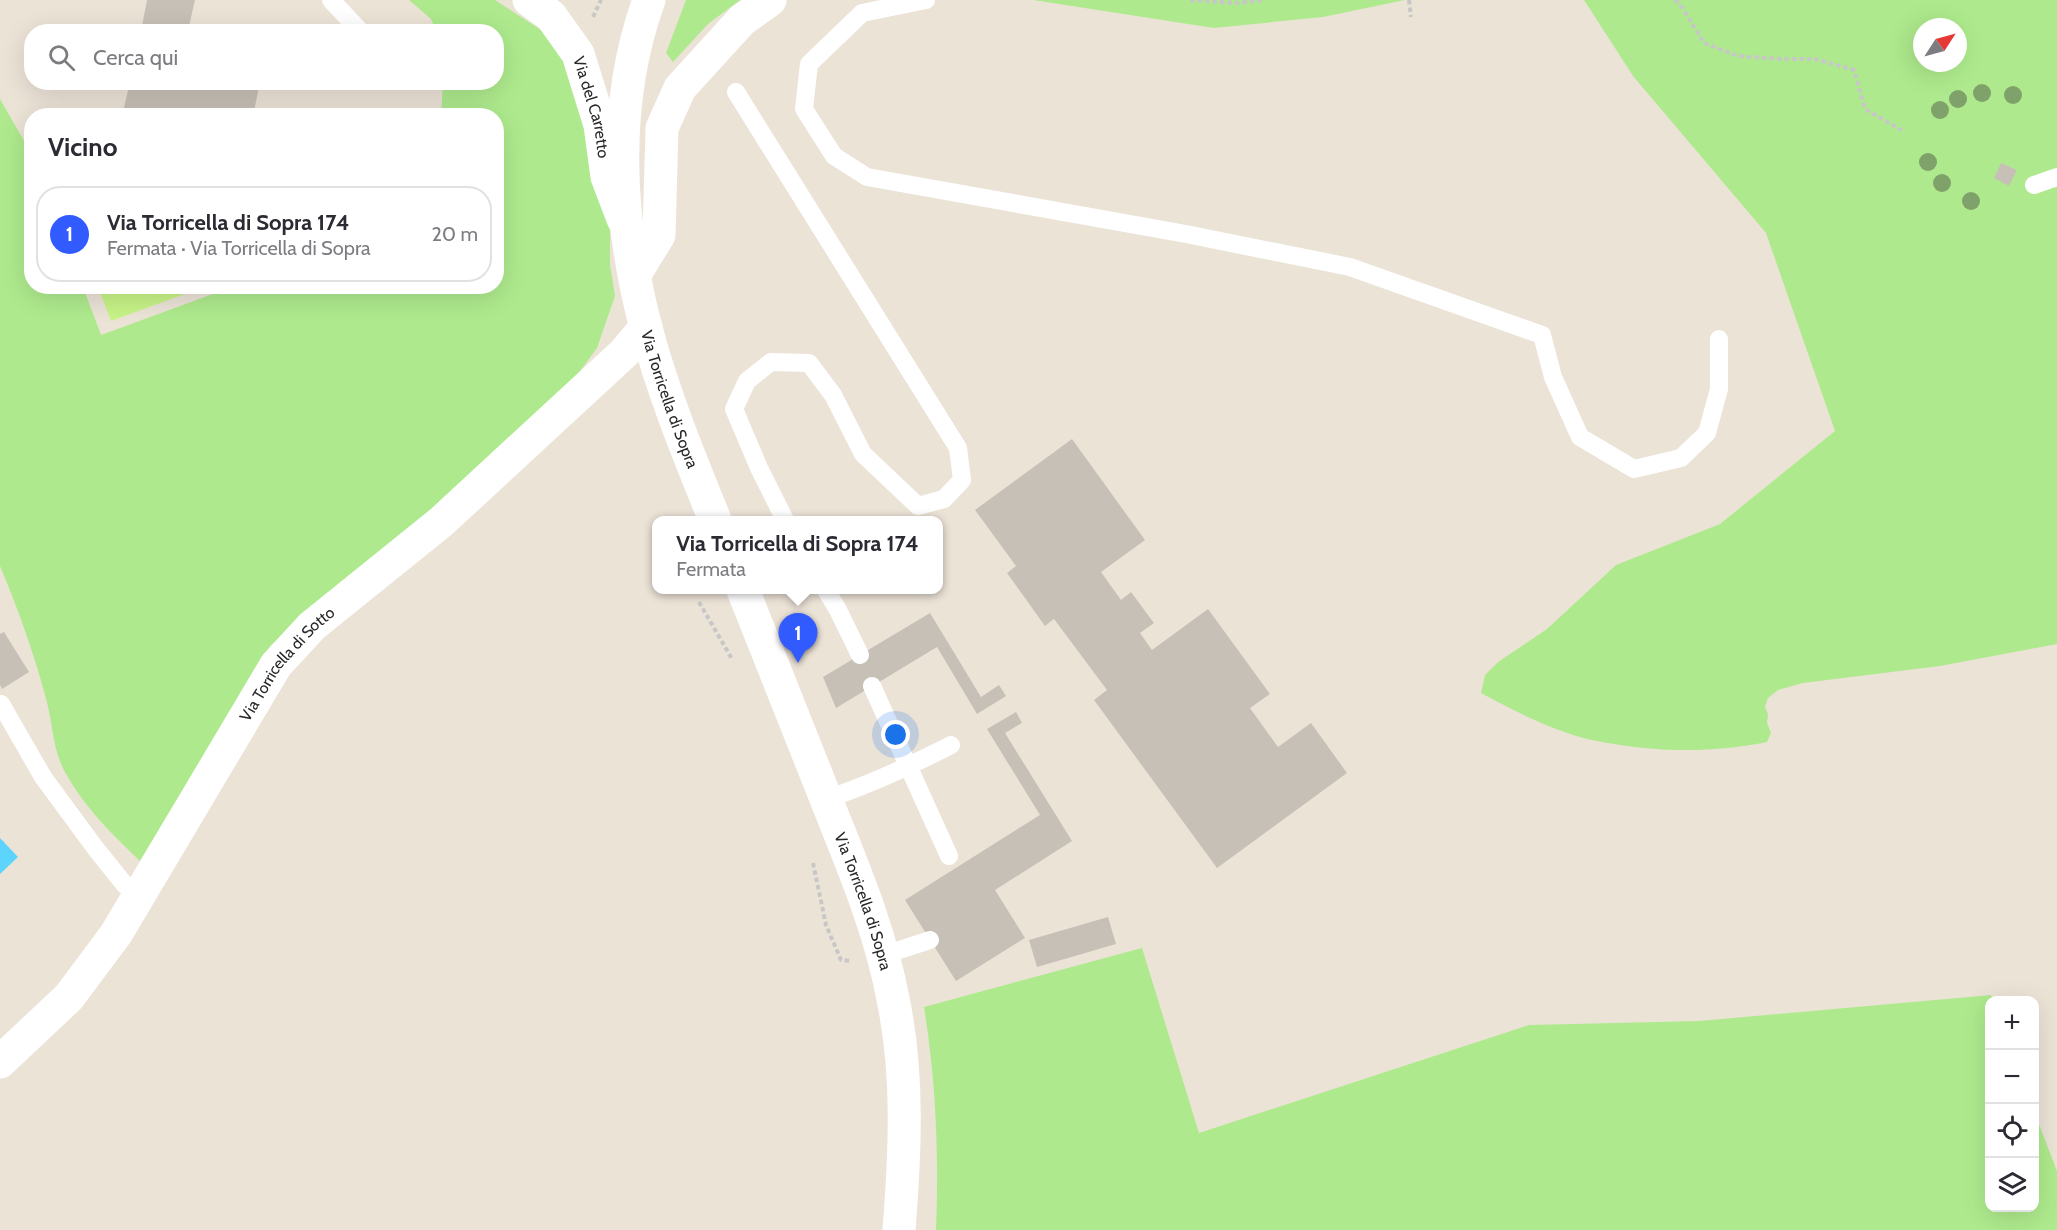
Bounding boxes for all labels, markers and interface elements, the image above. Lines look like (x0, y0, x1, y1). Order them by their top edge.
north arrow (1913, 18, 1967, 72)
search box (24, 24, 504, 90)
icon: search (45, 41, 78, 74)
text: Cerca qui (93, 44, 178, 71)
street label: Via del Carretto (569, 54, 613, 160)
text: Vicino (48, 131, 117, 163)
text: Via Torricella di Sopra 174 (107, 209, 349, 236)
text: 1 (66, 222, 73, 246)
text: 20 m (432, 222, 478, 246)
text: Fermata · Via Torricella di Sopra (107, 236, 371, 260)
street label: Via Torricella di Sopra (637, 328, 702, 471)
popup (652, 516, 943, 594)
text: Via Torricella di Sopra 174 (676, 530, 919, 557)
text: Fermata (676, 557, 746, 581)
street label: Via Torricella di Sotto (236, 603, 339, 725)
pin: 1 (778, 614, 818, 663)
your location (881, 720, 910, 749)
street label: Via Torricella di Sopra (830, 830, 896, 973)
map controls (1985, 996, 2039, 1212)
button: + (1985, 996, 2039, 1050)
button: − (1985, 1050, 2039, 1104)
button: locate (1985, 1104, 2039, 1158)
button: layers (1985, 1158, 2039, 1212)

